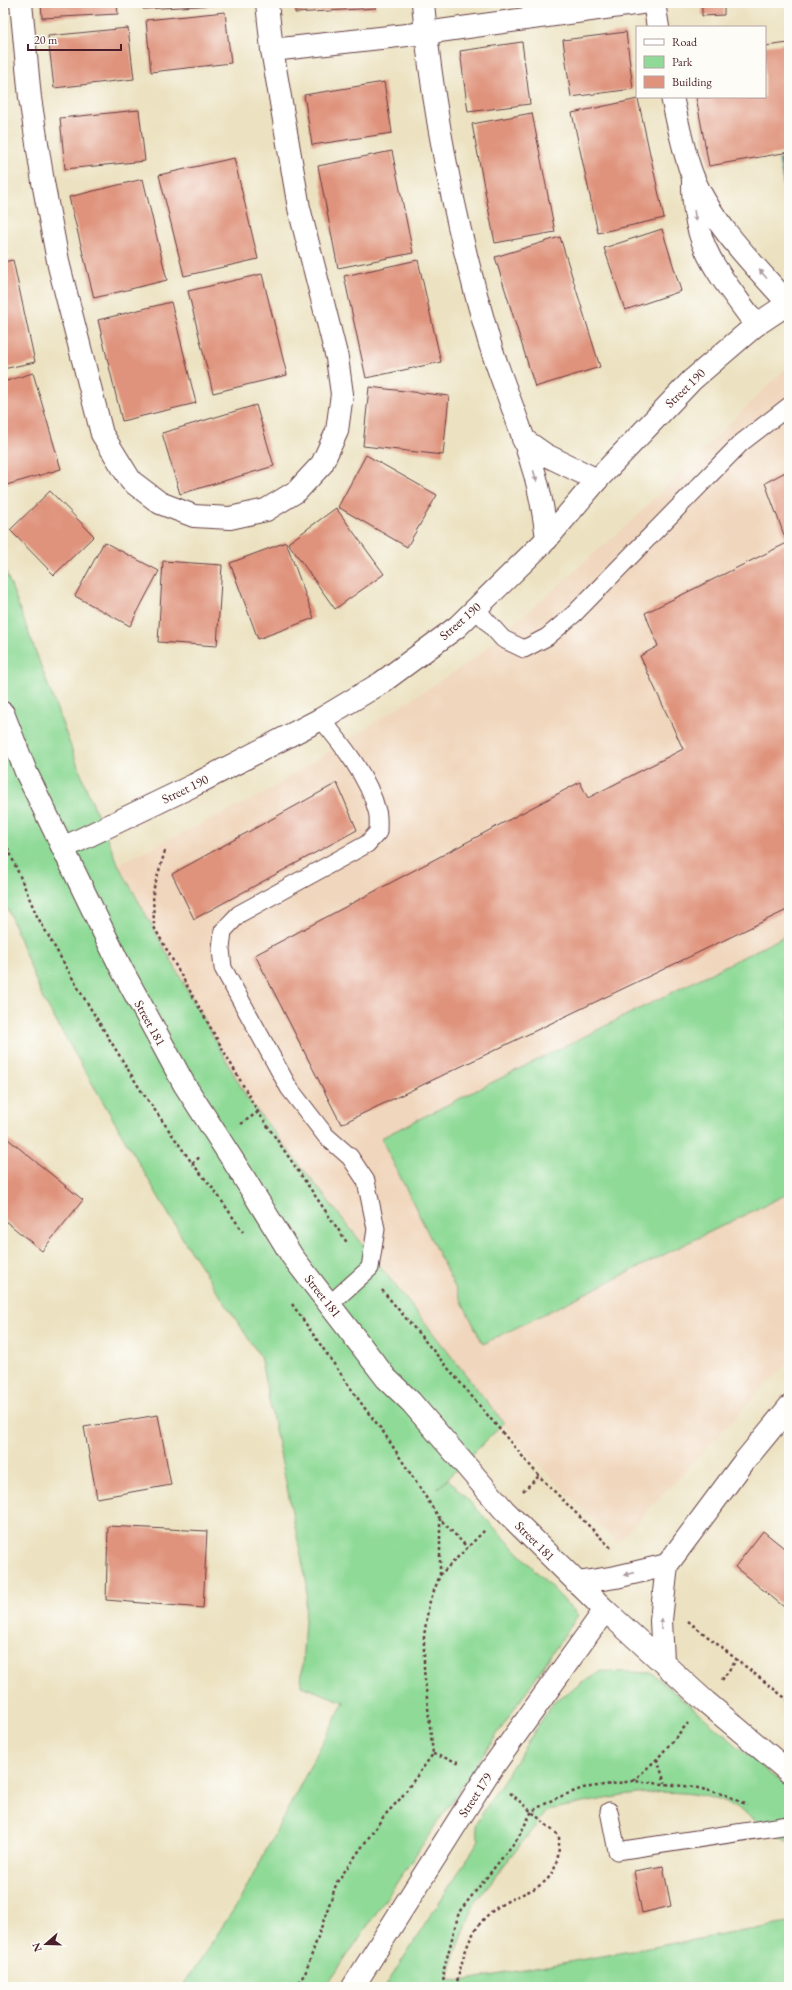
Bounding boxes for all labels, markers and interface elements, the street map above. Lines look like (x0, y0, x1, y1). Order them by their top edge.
scale bar (28, 26, 121, 52)
legend (636, 26, 766, 98)
text: 20 m (34, 32, 58, 48)
text: Road (672, 34, 698, 50)
text: Park (672, 54, 693, 70)
text: Building (672, 74, 713, 90)
one-way arrow (692, 210, 698, 222)
one-way arrow (758, 269, 767, 279)
street label: Street 190 (661, 365, 709, 411)
one-way arrow (533, 470, 539, 482)
street label: Street 190 (436, 598, 484, 644)
street label: Street 190 (159, 770, 211, 808)
street label: Street 181 (130, 997, 170, 1049)
street label: Street 181 (301, 1271, 345, 1321)
street label: Street 181 (511, 1517, 559, 1565)
one-way arrow (622, 1571, 635, 1577)
one-way arrow (658, 1617, 664, 1630)
street label: Street 179 (454, 1769, 496, 1821)
north arrow (26, 1924, 66, 1964)
text: N (28, 1941, 45, 1954)

